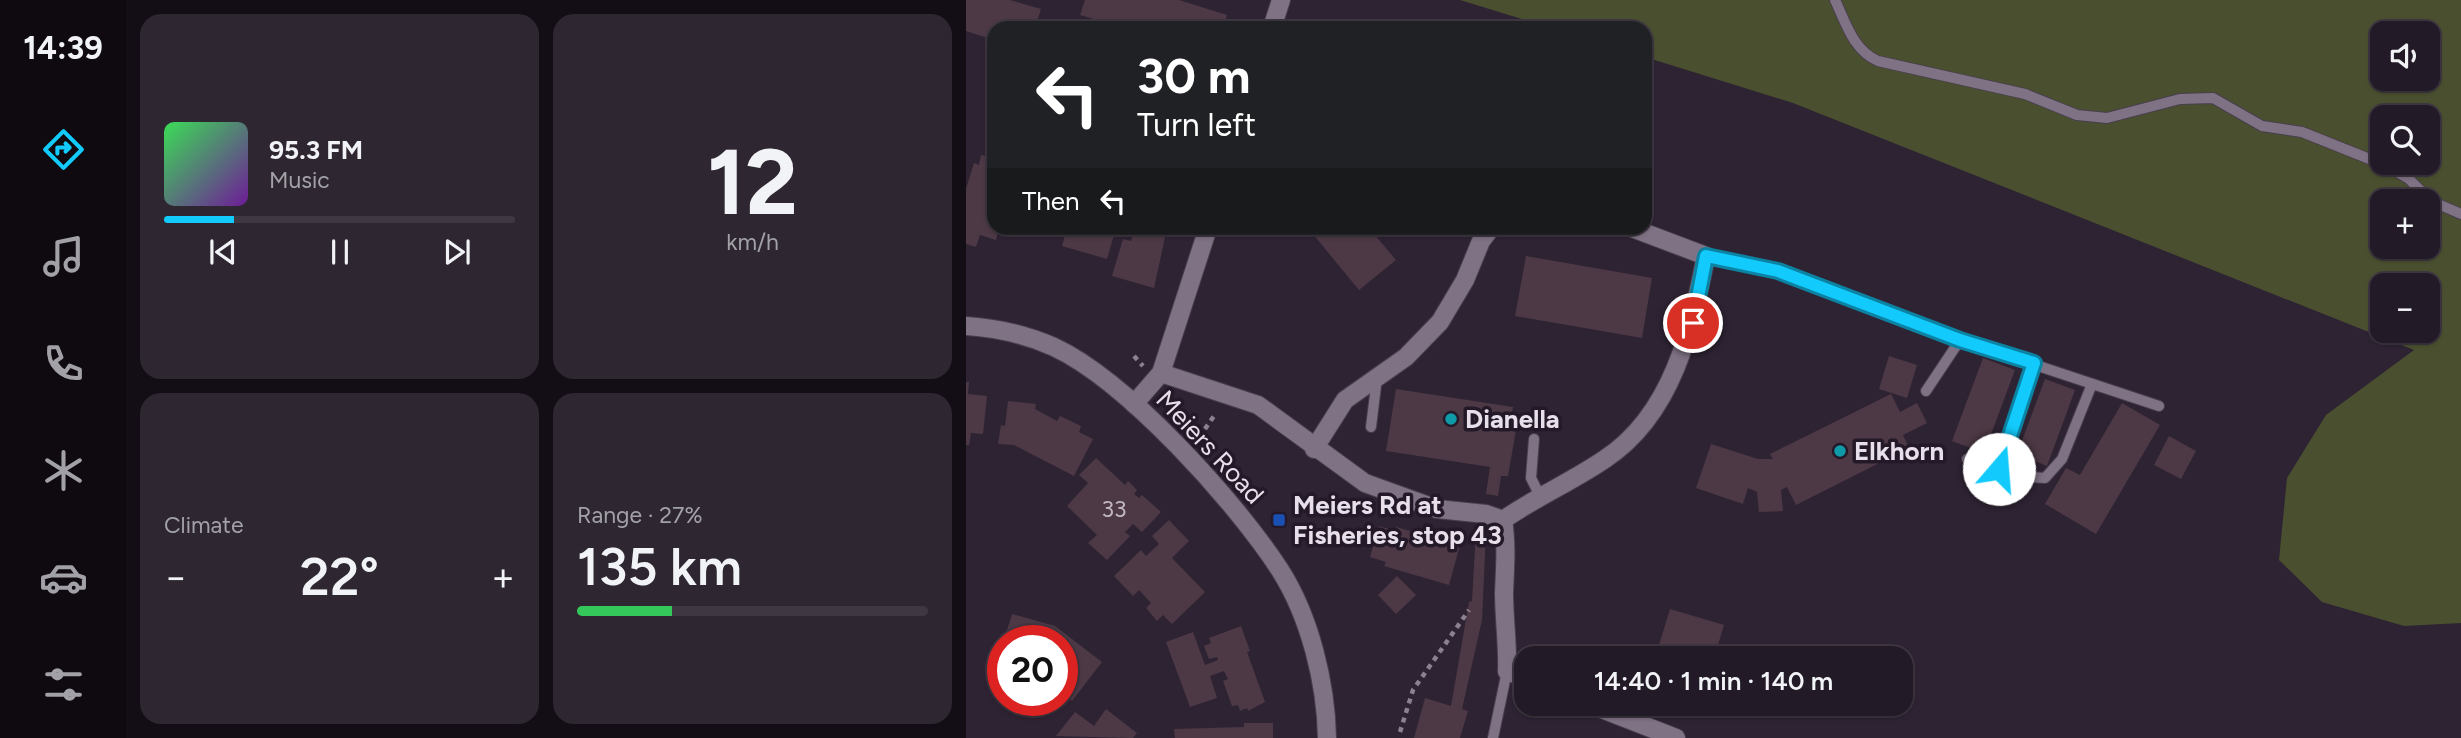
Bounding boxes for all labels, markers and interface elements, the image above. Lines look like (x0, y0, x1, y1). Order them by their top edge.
map controls (2370, 21, 2440, 343)
button: sound (2370, 21, 2440, 91)
text: 14:39 (23, 29, 103, 67)
text: 30 m (1137, 46, 1250, 105)
icon: left (1022, 49, 1113, 140)
button: search (2370, 105, 2440, 175)
text: Turn left (1137, 106, 1256, 144)
icon: directions (39, 125, 88, 174)
text: 12 (707, 128, 798, 237)
text: 95.3 FM (269, 134, 363, 166)
text: Music (269, 166, 330, 194)
icon: left (1094, 182, 1132, 220)
text: Then (1022, 185, 1080, 217)
button: + (2370, 189, 2440, 259)
text: km/h (726, 228, 779, 256)
icon: music (39, 232, 88, 281)
icon: previous (204, 233, 242, 271)
icon: pause (321, 233, 359, 271)
icon: next (438, 233, 476, 271)
button: − (2370, 273, 2440, 343)
pin (1663, 293, 1723, 353)
icon: arrive (1674, 304, 1712, 342)
icon: phone (39, 339, 88, 388)
street label: Meiers Road (1149, 384, 1271, 510)
place label: Dianella (1465, 403, 1560, 435)
marker: Dianella (1443, 411, 1459, 427)
position arrow (1962, 432, 2036, 506)
place label: Elkhorn (1854, 435, 1944, 467)
marker: Elkhorn (1832, 443, 1848, 459)
icon: climate (39, 446, 88, 495)
place label: Meiers Rd at Fisheries, stop 43 (1293, 489, 1502, 551)
house number: 33 (1101, 495, 1127, 523)
text: Range · 27% (577, 501, 703, 529)
text: Climate (164, 511, 243, 539)
marker: Meiers Rd at Fisheries, stop 43 (1271, 512, 1287, 528)
text: 135 km (577, 536, 742, 598)
text: 22° (300, 546, 379, 608)
icon: car (39, 553, 88, 602)
text: − (164, 554, 188, 600)
text: + (491, 554, 515, 600)
speed limit sign: 20 (987, 625, 1078, 716)
icon: filters (39, 660, 88, 709)
text: 14:40 · 1 min · 140 m (1594, 665, 1833, 697)

